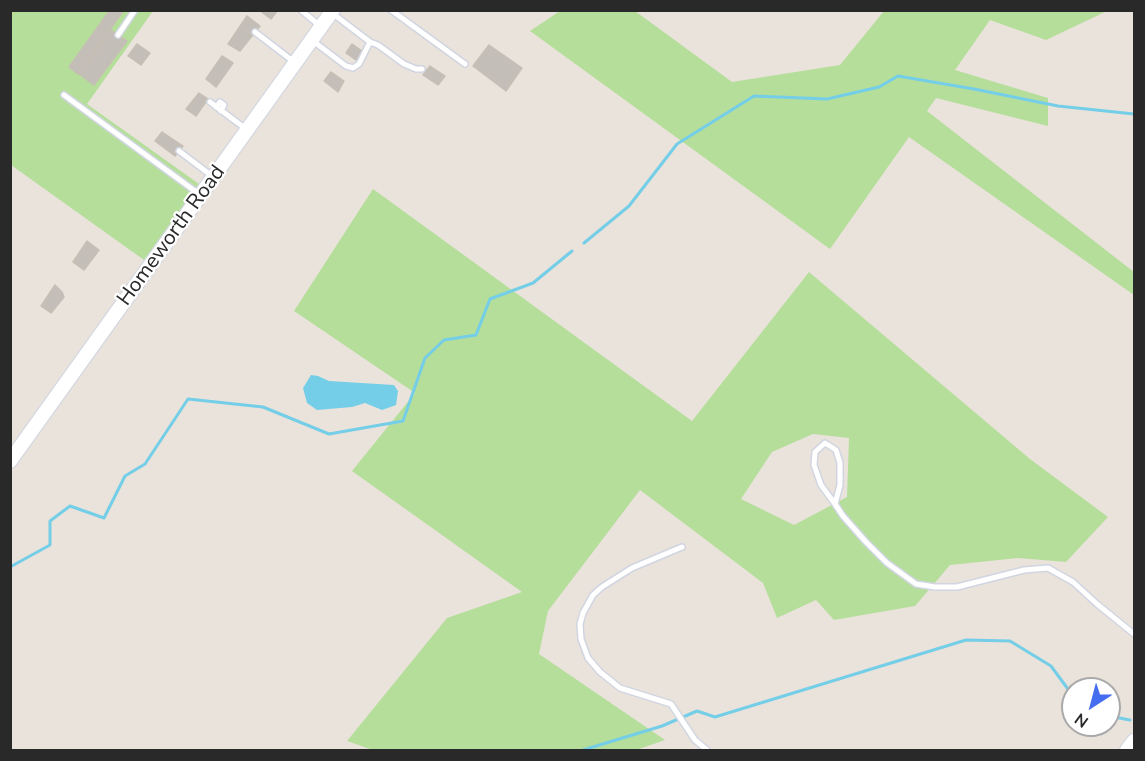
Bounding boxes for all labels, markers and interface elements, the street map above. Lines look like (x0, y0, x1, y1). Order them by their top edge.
street label: Homeworth Road (113, 161, 231, 311)
north arrow (1061, 677, 1121, 737)
text: N (1070, 708, 1093, 732)

